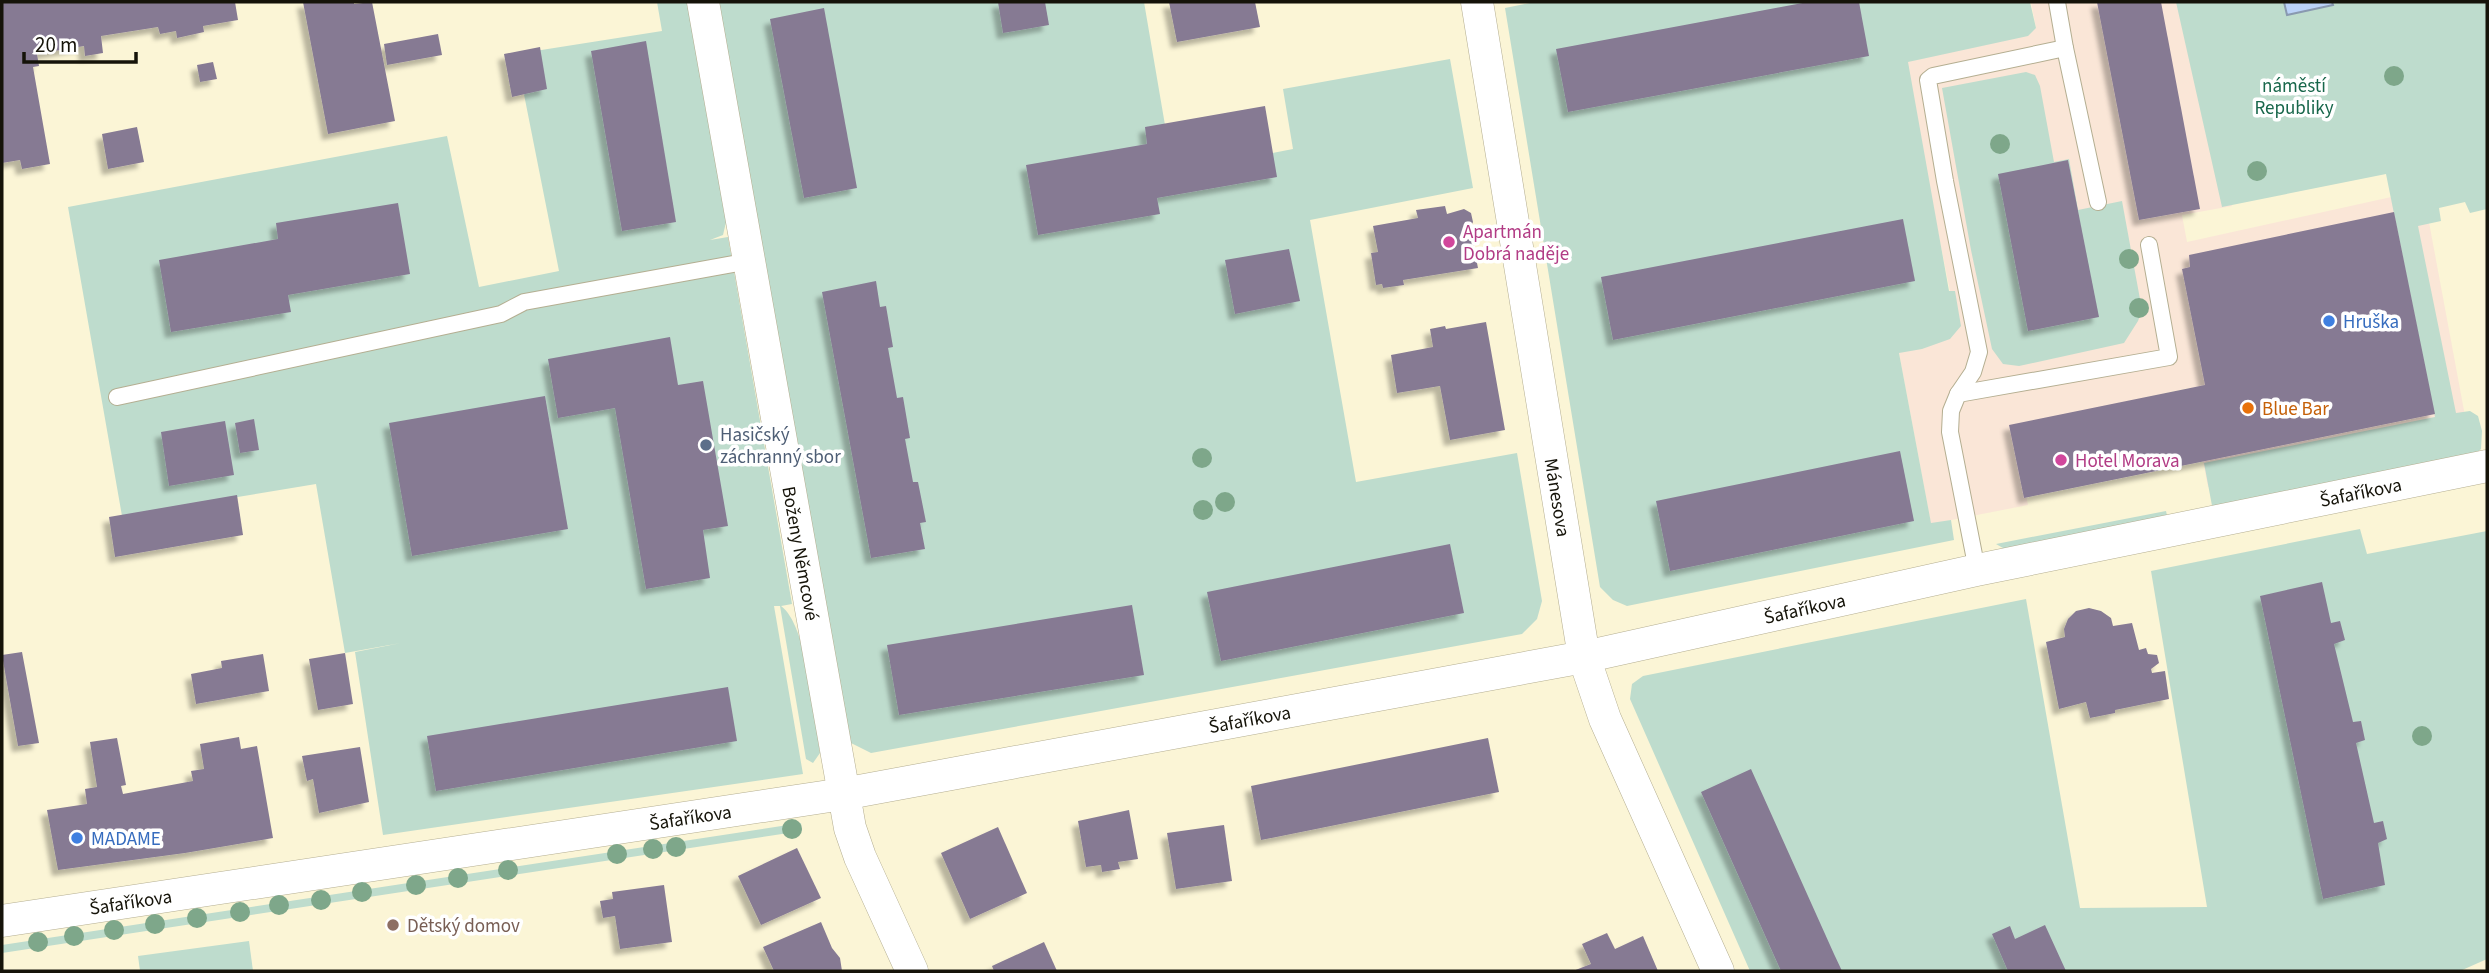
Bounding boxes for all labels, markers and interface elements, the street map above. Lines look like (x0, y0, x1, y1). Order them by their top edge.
scale bar (24, 21, 136, 65)
text: 20 m (35, 30, 77, 60)
park label: náměstí Republiky (2254, 73, 2334, 122)
place label: Apartmán Dobrá naděje (1463, 219, 1569, 268)
marker: Apartmán Dobrá naděje (1441, 234, 1457, 250)
place label: Hruška (2343, 309, 2399, 336)
marker: Hruška (2321, 313, 2337, 329)
place label: Blue Bar (2262, 396, 2329, 423)
marker: Blue Bar (2240, 400, 2256, 416)
place label: Hasičský záchranný sbor (720, 422, 841, 471)
marker: Hasičský záchranný sbor (698, 437, 714, 453)
place label: Hotel Morava (2075, 448, 2180, 475)
marker: Hotel Morava (2053, 452, 2069, 468)
street label: Mánesova (1537, 456, 1576, 539)
street label: Šafaříkova (2317, 472, 2404, 515)
street label: Boženy Němcové (774, 484, 825, 623)
street label: Šafaříkova (1761, 587, 1848, 632)
street label: Šafaříkova (1207, 699, 1293, 741)
street label: Šafaříkova (647, 799, 734, 838)
place label: MADAME (91, 826, 161, 853)
marker: MADAME (69, 830, 85, 846)
street label: Šafaříkova (88, 884, 174, 923)
place label: Dětský domov (407, 913, 520, 940)
marker: Dětský domov (385, 917, 401, 933)

